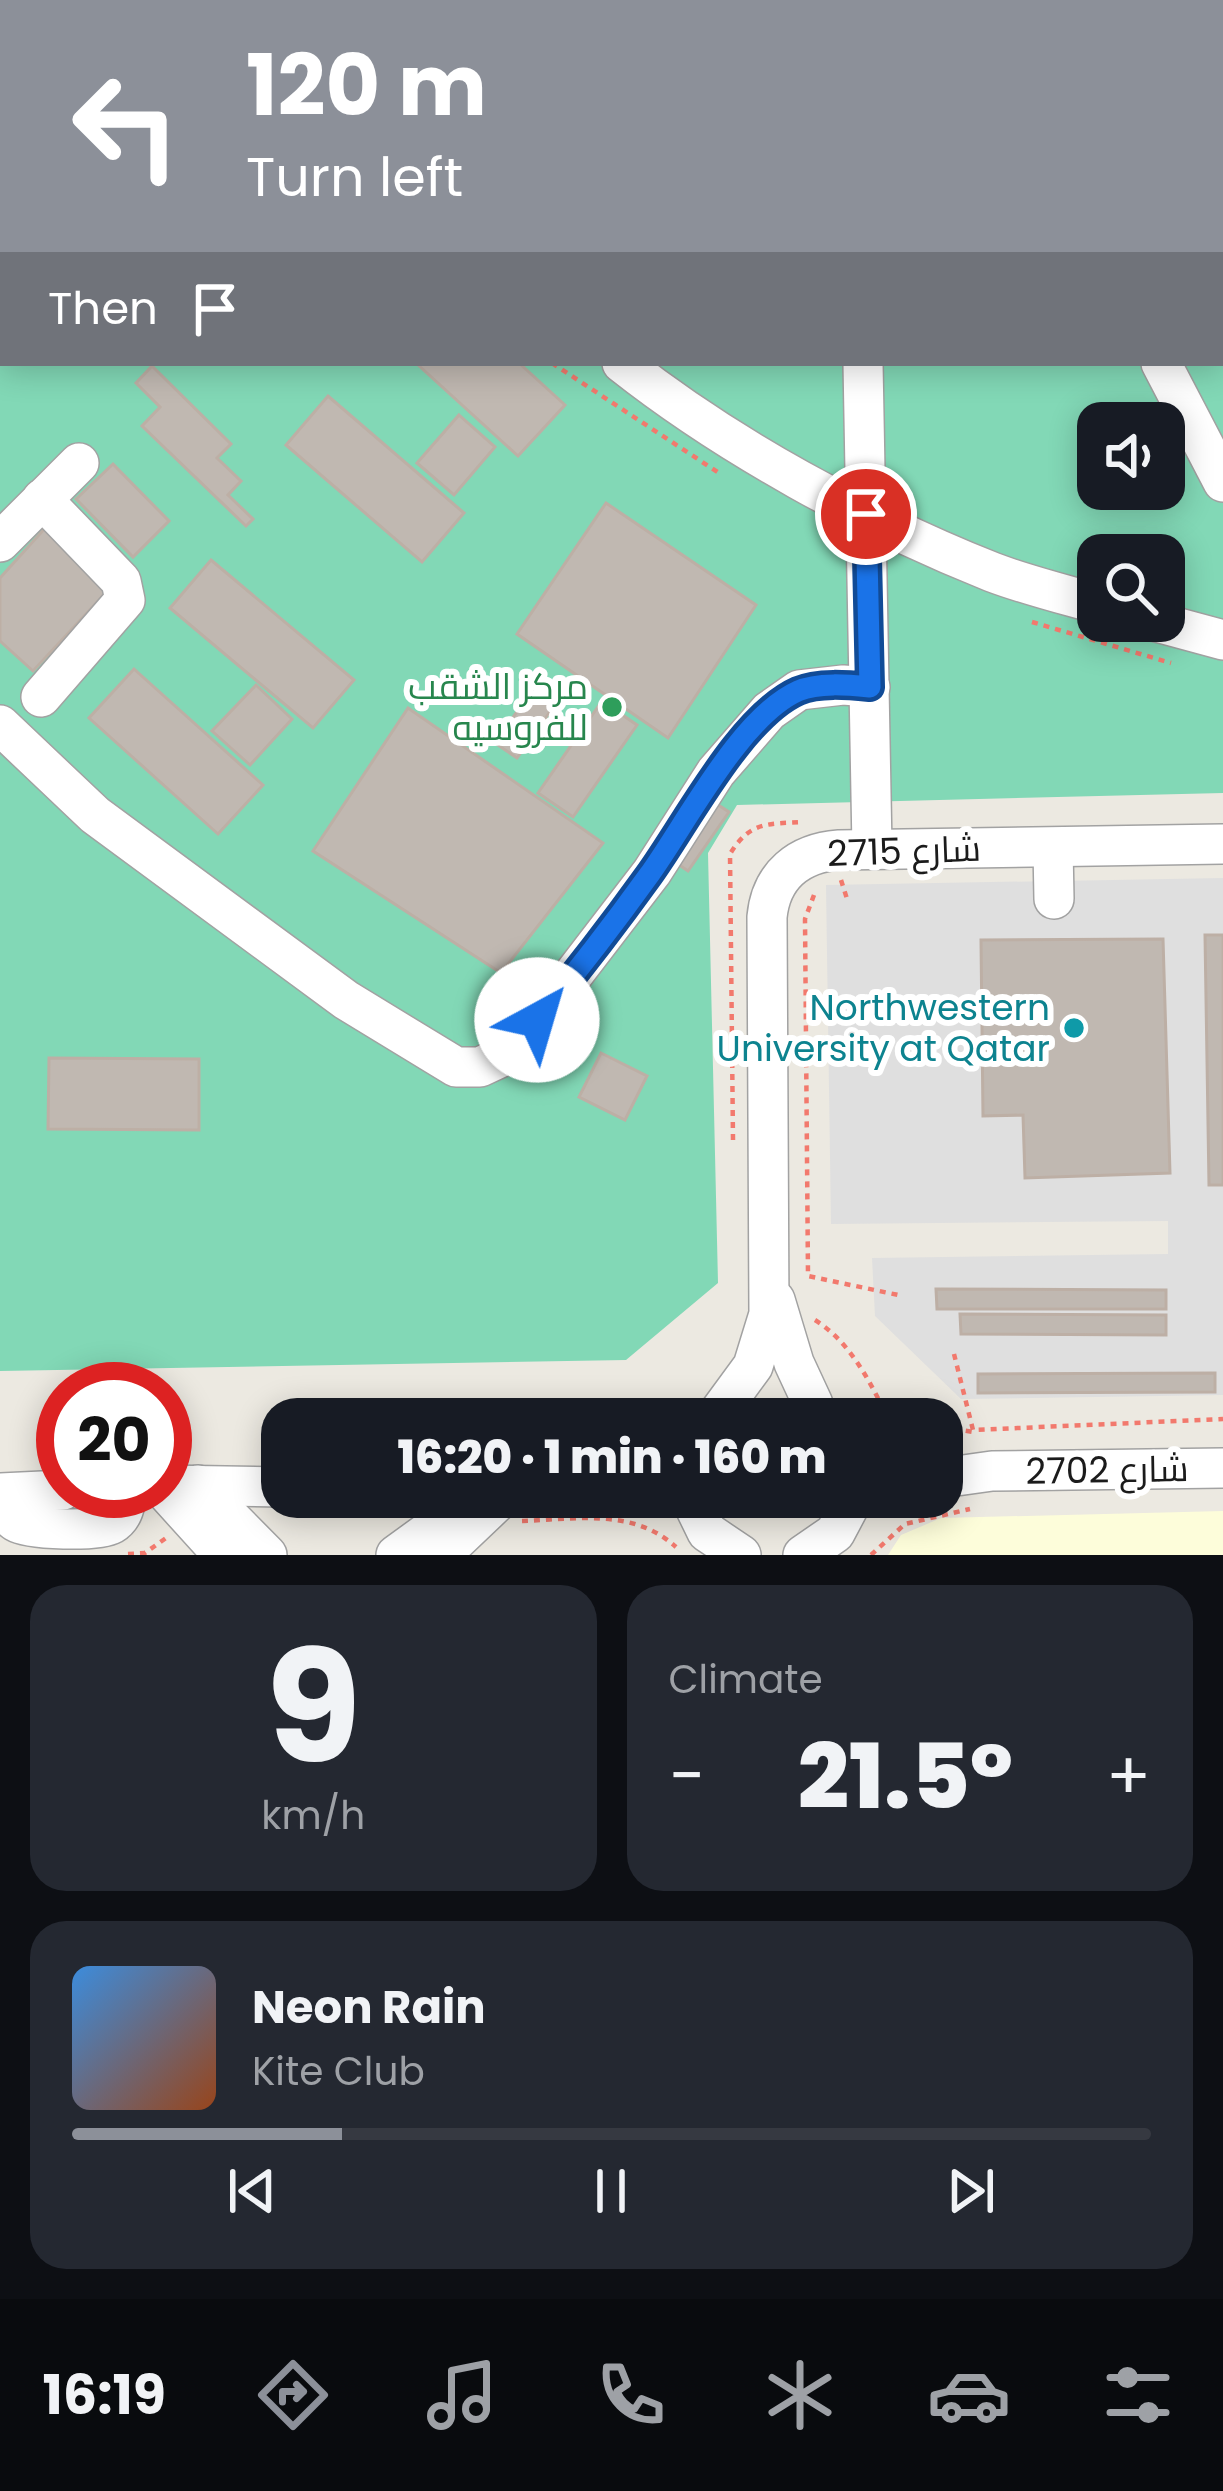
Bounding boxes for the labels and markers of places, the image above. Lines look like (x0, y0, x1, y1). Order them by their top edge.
pin (815, 463, 917, 565)
place label: مركز الشقب للفروسيه (408, 661, 588, 753)
marker: مركز الشقب للفروسيه (599, 694, 625, 720)
place label: Northwestern University at Qatar (717, 982, 1050, 1074)
marker: Northwestern University at Qatar (1061, 1015, 1087, 1041)

